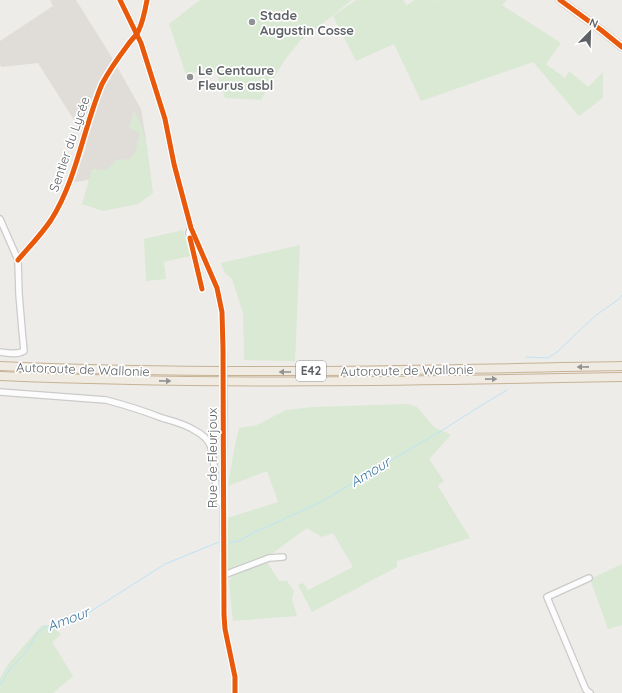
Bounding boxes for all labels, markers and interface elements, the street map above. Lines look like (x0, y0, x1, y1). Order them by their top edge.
place label: Stade Augustin Cosse (260, 7, 354, 38)
north arrow (570, 12, 610, 52)
text: N (587, 15, 600, 31)
marker: Stade Augustin Cosse (247, 17, 257, 27)
place label: Le Centaure Fleurus asbl (198, 62, 275, 93)
marker: Le Centaure Fleurus asbl (185, 72, 195, 82)
street label: Sentier du Lycée (45, 94, 93, 194)
street label: Autoroute de Wallonie (16, 359, 150, 379)
road number: E42 (296, 361, 326, 381)
street label: Autoroute de Wallonie (340, 361, 474, 379)
one-way arrow (576, 364, 589, 370)
one-way arrow (278, 369, 291, 375)
one-way arrow (485, 376, 498, 382)
one-way arrow (159, 378, 172, 384)
street label: Rue de Fleurjoux (204, 408, 220, 508)
water label: Amour (347, 452, 395, 491)
water label: Amour (44, 602, 93, 635)

